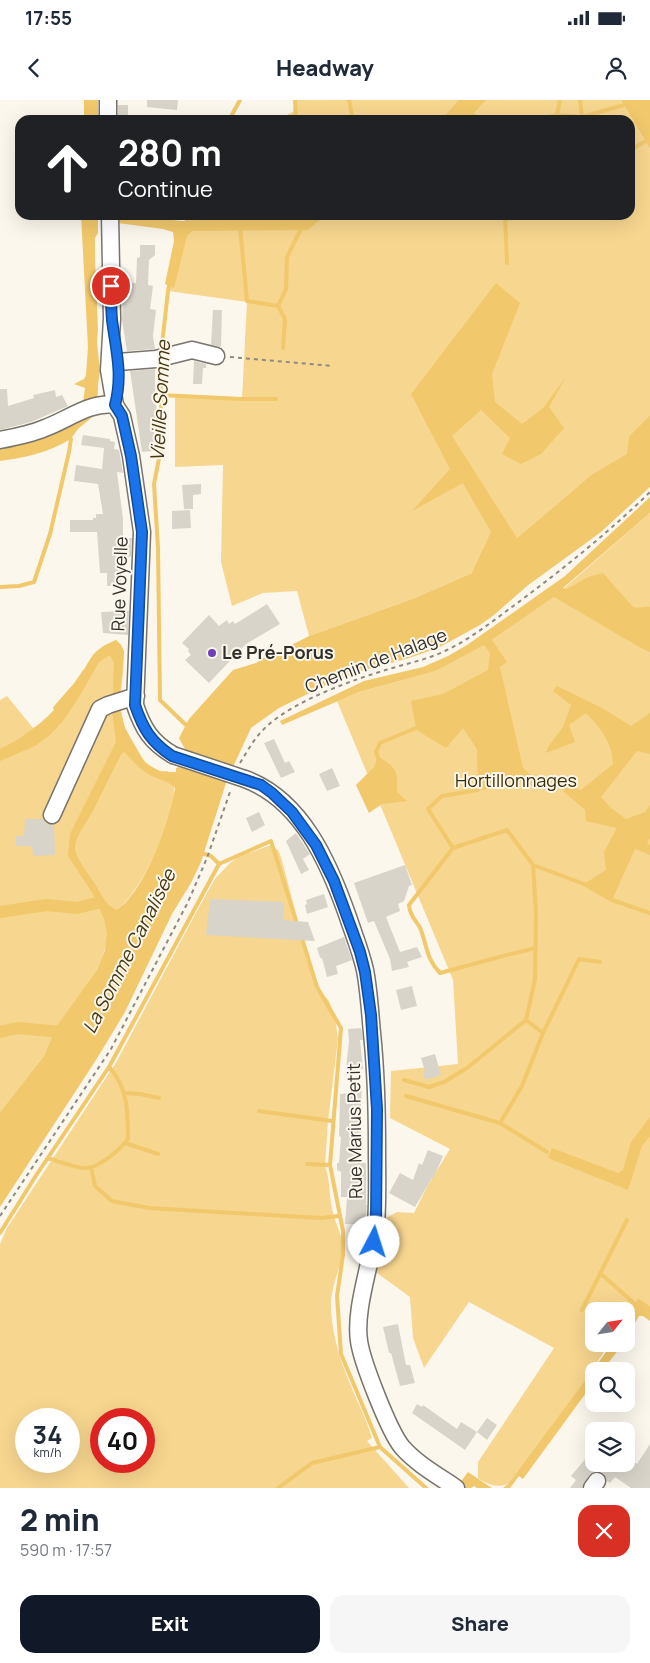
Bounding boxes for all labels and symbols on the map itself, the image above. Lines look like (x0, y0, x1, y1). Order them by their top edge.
pin (90, 265, 132, 307)
water label: Vieille Somme (144, 338, 176, 462)
street label: Rue Voyelle (105, 536, 133, 632)
street label: Chemin de Halage (301, 622, 450, 698)
place label: Le Pré-Porus (222, 640, 334, 664)
marker: Le Pré-Porus (206, 647, 218, 659)
park label: Hortillonnages (455, 768, 577, 792)
water label: La Somme Canalisée (76, 863, 183, 1038)
street label: Rue Marius Petit (341, 1063, 367, 1199)
position arrow (347, 1215, 399, 1267)
north arrow (585, 1302, 635, 1352)
speed limit sign: 40 (90, 1408, 155, 1473)

